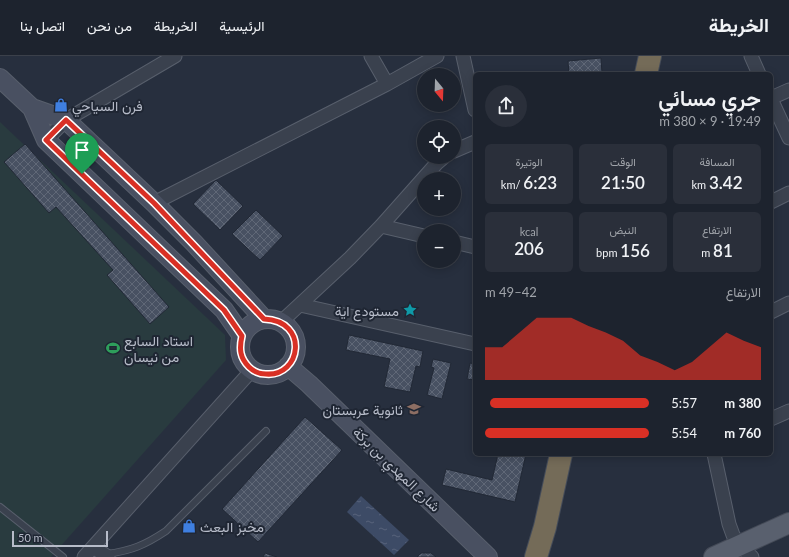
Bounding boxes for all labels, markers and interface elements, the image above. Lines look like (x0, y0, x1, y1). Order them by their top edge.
text: الخريطة (709, 13, 769, 36)
text: اتصل بنا (20, 17, 65, 34)
text: من نحن (87, 17, 132, 34)
text: الخريطة (154, 17, 197, 34)
text: الرئيسية (219, 17, 264, 34)
north arrow (417, 68, 461, 112)
map controls (417, 68, 461, 268)
text: جري مسائي (658, 84, 761, 111)
button: share (485, 85, 527, 127)
shop icon: فرن السياحي (53, 97, 69, 113)
place label: فرن السياحي (72, 97, 143, 118)
text: 19:49 · 9 × 380 m (659, 113, 761, 129)
button: locate (417, 120, 461, 164)
pin (65, 133, 99, 174)
icon: arrive (71, 139, 93, 161)
text: الوتيرة (516, 155, 542, 168)
text: الوقت (610, 155, 636, 168)
text: المسافة (700, 155, 734, 168)
button: + (417, 172, 461, 216)
text: 6:23 (523, 172, 557, 193)
text: 21:50 (601, 172, 645, 193)
text: 3.42 (709, 172, 743, 193)
text: /km (501, 178, 523, 191)
text: km (691, 178, 709, 191)
text: النبض (609, 223, 637, 236)
text: الارتفاع (702, 223, 732, 236)
button: − (417, 224, 461, 268)
text: kcal (520, 225, 538, 238)
text: 206 (514, 238, 544, 259)
text: 156 (620, 240, 650, 261)
text: 81 (713, 240, 733, 261)
text: bpm (596, 246, 620, 259)
text: m (701, 246, 713, 259)
text: 42–49 m (485, 284, 537, 300)
text: الارتفاع (726, 284, 761, 300)
place label: مستودع اية (335, 302, 399, 322)
place icon: مستودع اية (402, 302, 418, 318)
place label: استاد السابع من نيسان (124, 332, 193, 366)
sports icon: استاد السابع من نيسان (105, 340, 121, 356)
text: 5:57 (671, 395, 697, 411)
text: 380 m (724, 395, 761, 411)
place label: ثانوية عربستان (322, 401, 403, 419)
school or university icon: ثانوية عربستان (406, 401, 422, 417)
street label: شارع المهدي بن بركة (347, 423, 444, 518)
text: 5:54 (671, 425, 697, 441)
text: 760 m (724, 425, 761, 441)
shop icon: مخبز البعث (181, 518, 197, 534)
place label: مخبز البعث (200, 518, 264, 536)
scale bar (12, 529, 108, 548)
text: 50 m (18, 531, 43, 544)

